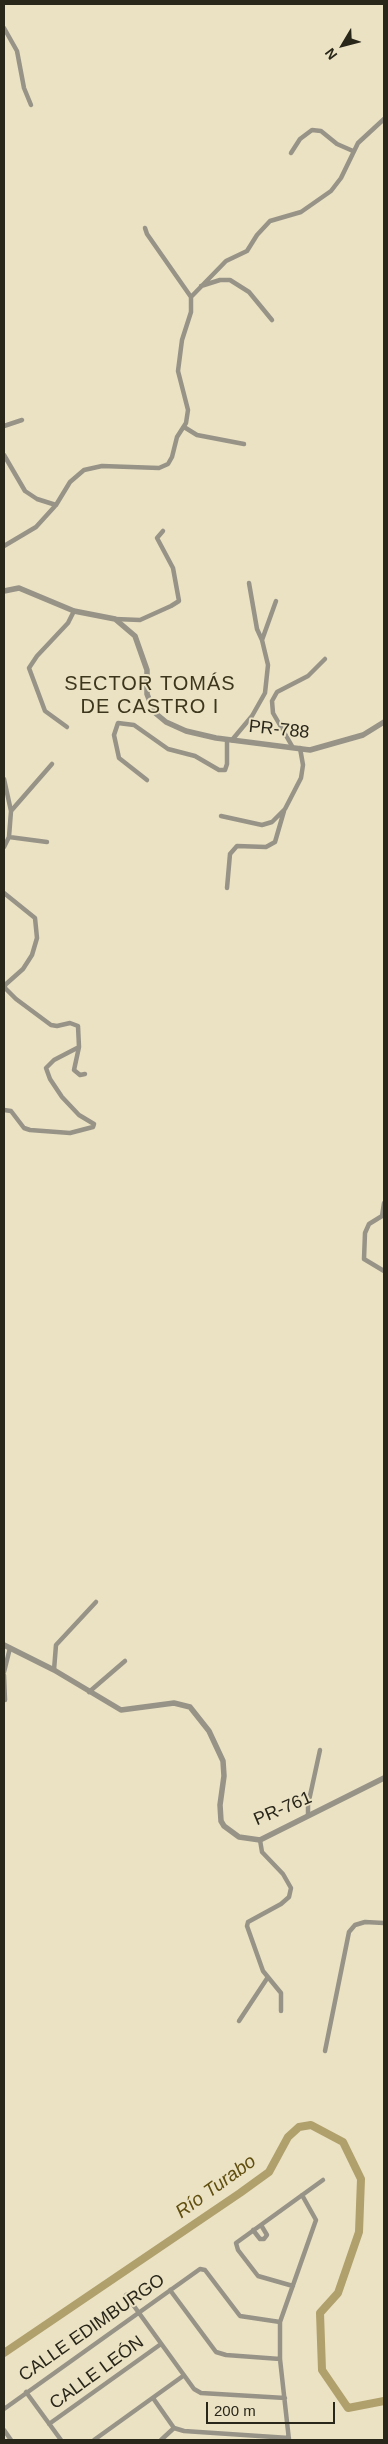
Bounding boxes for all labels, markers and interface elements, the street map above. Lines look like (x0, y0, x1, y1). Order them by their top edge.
north arrow (318, 20, 368, 70)
text: N (322, 45, 340, 63)
district label: SECTOR TOMÁS DE CASTRO I (63, 672, 237, 719)
street label: PR-788 (248, 716, 310, 744)
street label: PR-761 (251, 1787, 315, 1831)
water label: Río Turabo (171, 2150, 261, 2224)
street label: CALLE EDIMBURGO (15, 2270, 169, 2386)
street label: CALLE LEÓN (46, 2332, 148, 2414)
scale bar (208, 2392, 337, 2424)
text: 200 m (214, 2402, 256, 2419)

